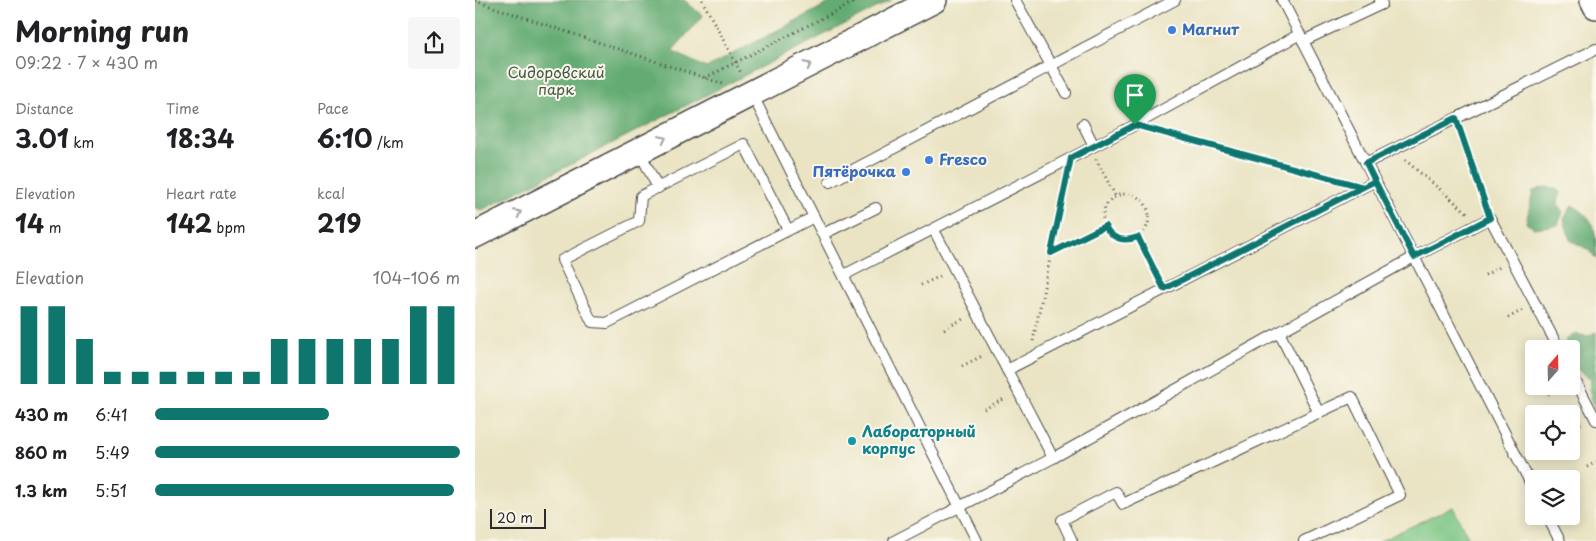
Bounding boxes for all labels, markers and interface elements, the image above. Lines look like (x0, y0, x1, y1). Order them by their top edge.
text: Morning run (15, 9, 189, 52)
button: share (408, 17, 460, 69)
place label: Магнит (1182, 17, 1240, 40)
marker: Магнит (1166, 24, 1178, 36)
text: 09:22 · 7 × 430 m (15, 50, 158, 74)
park label: Сидоровский парк (507, 60, 605, 100)
one-way arrow (803, 61, 812, 71)
pin (1114, 74, 1156, 125)
icon: arrive (1121, 81, 1149, 109)
text: Distance (15, 98, 74, 119)
text: Time (166, 98, 199, 119)
text: Pace (317, 98, 349, 119)
text: 3.01 (15, 119, 69, 157)
text: 18:34 (166, 119, 235, 157)
text: 6:10 (317, 119, 372, 157)
text: km (69, 132, 94, 153)
text: /km (372, 132, 404, 153)
one-way arrow (658, 135, 667, 145)
place label: Fresco (939, 147, 987, 170)
marker: Fresco (923, 154, 935, 166)
place label: Пятёрочка (813, 159, 897, 182)
marker: Пятёрочка (900, 166, 912, 178)
text: Elevation (15, 183, 75, 204)
text: Heart rate (166, 183, 237, 204)
text: kcal (317, 183, 345, 204)
text: 14 (15, 204, 44, 242)
text: 142 (166, 204, 212, 242)
text: 219 (317, 204, 361, 242)
one-way arrow (513, 209, 522, 219)
text: m (44, 217, 61, 238)
text: bpm (212, 217, 246, 238)
text: Elevation (15, 265, 84, 289)
text: 104–106 m (373, 265, 460, 289)
north arrow (1525, 340, 1580, 395)
map controls (1525, 340, 1580, 525)
text: 430 m (15, 402, 68, 426)
text: 6:41 (95, 402, 128, 426)
button: locate (1525, 405, 1580, 460)
place label: Лабораторный корпус (862, 419, 976, 459)
marker: Лабораторный корпус (846, 435, 858, 447)
text: 860 m (15, 440, 67, 464)
text: 5:49 (95, 440, 130, 464)
button: layers (1525, 470, 1580, 525)
text: 1.3 km (15, 478, 67, 502)
text: 5:51 (95, 478, 127, 502)
scale bar (490, 506, 546, 529)
text: 20 m (497, 507, 533, 528)

